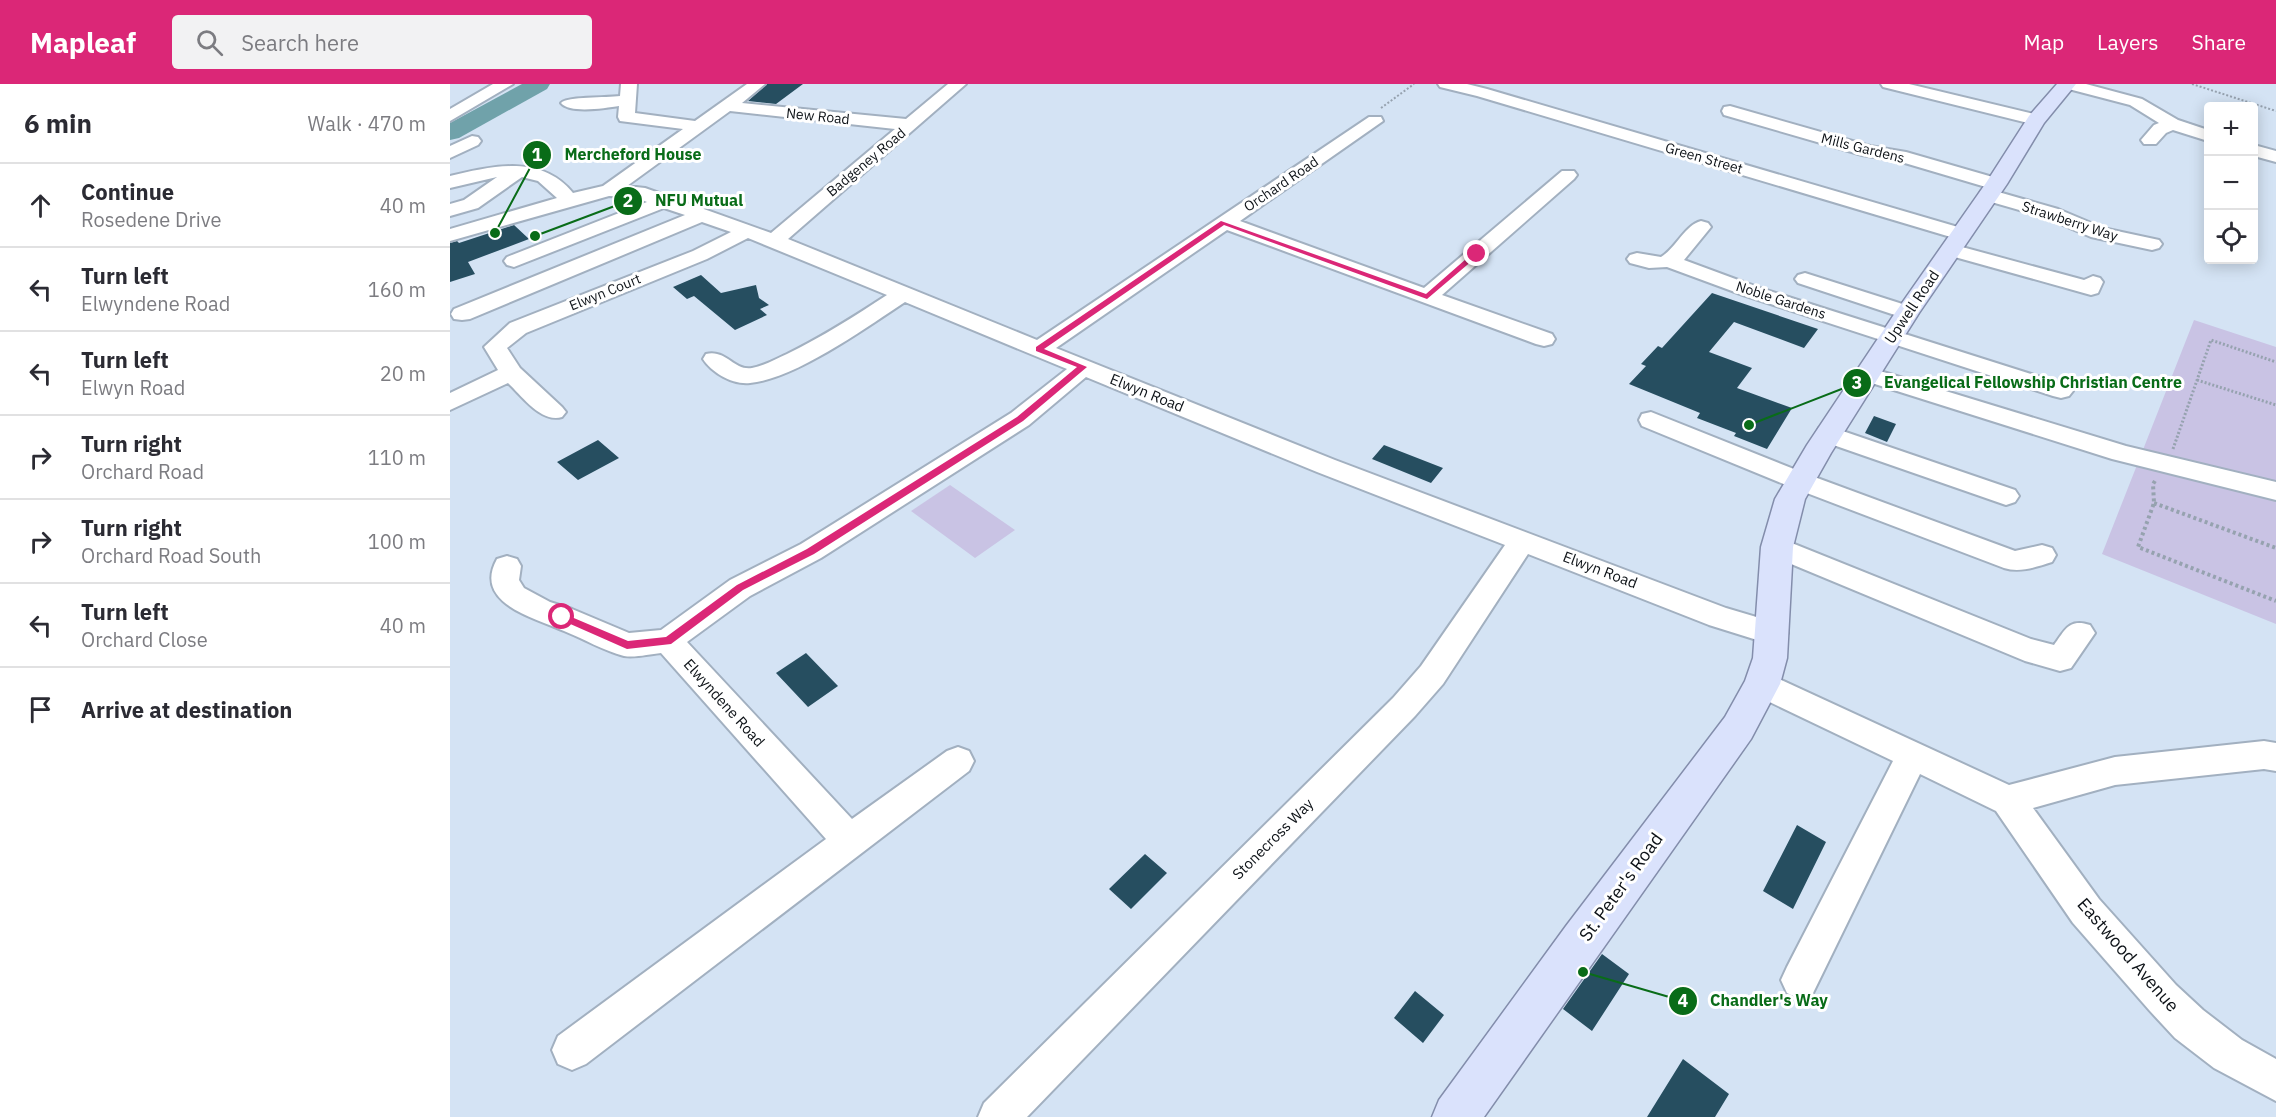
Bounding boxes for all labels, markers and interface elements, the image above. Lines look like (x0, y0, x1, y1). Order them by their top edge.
search box (172, 15, 592, 69)
text: Mapleaf (30, 24, 136, 61)
icon: search (193, 26, 226, 59)
text: Search here (241, 28, 359, 57)
text: Map (2024, 28, 2064, 56)
text: Layers (2097, 28, 2159, 56)
text: Share (2192, 28, 2246, 56)
map controls (2204, 102, 2258, 264)
button: + (2204, 102, 2258, 156)
street label: New Road (785, 104, 851, 128)
text: 6 min (24, 106, 92, 140)
text: Walk · 470 m (308, 110, 426, 137)
street label: Badgeney Road (823, 124, 909, 200)
street label: Mills Gardens (1819, 129, 1907, 167)
callout: Mercheford House (522, 138, 713, 172)
street label: Green Street (1663, 138, 1745, 178)
text: 1 (532, 143, 543, 166)
text: Mercheford House (564, 144, 702, 164)
street label: Orchard Road (1240, 152, 1322, 216)
button: − (2204, 156, 2258, 210)
text: Continue (81, 177, 174, 206)
callout: NFU Mutual (613, 184, 755, 218)
icon: ahead (24, 189, 57, 222)
text: 2 (623, 189, 633, 212)
text: NFU Mutual (655, 190, 743, 210)
text: 40 m (380, 192, 426, 219)
street label: Strawberry Way (2020, 197, 2120, 245)
text: Rosedene Drive (81, 206, 221, 233)
button: locate (2204, 210, 2258, 264)
route end (1463, 240, 1489, 266)
text: Turn left (81, 261, 169, 290)
street label: Upwell Road (1880, 266, 1943, 347)
street label: Elwyn Court (567, 269, 643, 314)
icon: left (24, 273, 57, 306)
text: 160 m (368, 276, 426, 303)
street label: Noble Gardens (1734, 277, 1828, 323)
text: Elwyndene Road (81, 290, 230, 317)
text: Turn left (81, 345, 169, 374)
icon: left (24, 357, 57, 390)
text: 20 m (380, 360, 426, 387)
callout: Evangelical Fellowship Christian Centre (1842, 366, 2194, 400)
street label: Elwyn Road (1107, 369, 1187, 416)
text: 3 (1852, 371, 1862, 394)
text: Evangelical Fellowship Christian Centre (1884, 372, 2182, 392)
text: Elwyn Road (81, 374, 185, 401)
text: Turn right (81, 429, 182, 458)
icon: right (24, 441, 57, 474)
text: 110 m (368, 444, 426, 471)
text: Orchard Road (81, 458, 204, 485)
text: Turn right (81, 513, 182, 542)
icon: right (24, 525, 57, 558)
text: 100 m (368, 528, 426, 555)
text: Orchard Road South (81, 542, 261, 569)
street label: Elwyn Road (1560, 547, 1640, 592)
text: Turn left (81, 597, 169, 626)
route start (548, 603, 574, 629)
icon: left (24, 609, 57, 642)
text: 40 m (380, 612, 426, 639)
text: Orchard Close (81, 626, 208, 653)
street label: Elwyndene Road (680, 655, 769, 751)
icon: arrive (24, 693, 57, 726)
text: Arrive at destination (81, 695, 292, 724)
street label: Stonecross Way (1228, 794, 1318, 883)
street label: St. Peter's Road (1574, 828, 1668, 945)
street label: Eastwood Avenue (2073, 893, 2184, 1017)
callout: Chandler's Way (1668, 984, 1840, 1018)
text: 4 (1678, 989, 1689, 1012)
text: Chandler's Way (1710, 990, 1828, 1010)

